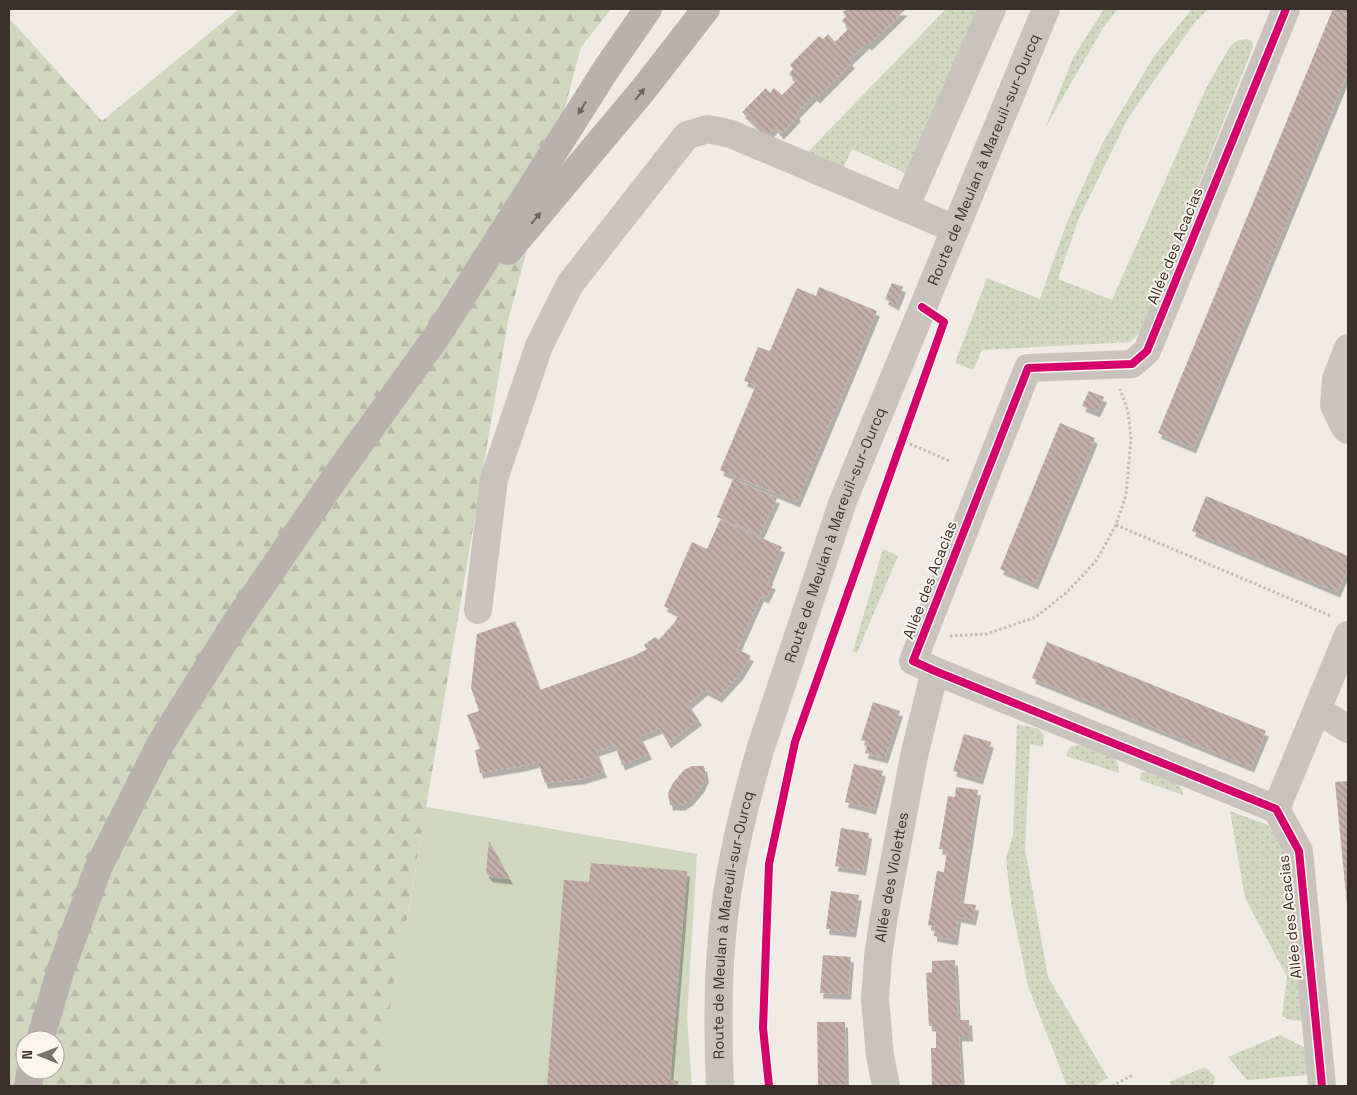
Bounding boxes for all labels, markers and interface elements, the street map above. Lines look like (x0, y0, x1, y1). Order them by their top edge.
street label: Route de Meulan à Mareuil-sur-Ourcq (923, 31, 1044, 288)
one-way arrow (634, 87, 645, 100)
one-way arrow (577, 101, 587, 114)
street label: Allée des Acacias (1142, 184, 1207, 307)
one-way arrow (530, 212, 541, 225)
street label: Route de Meulan à Mareuil-sur-Ourcq (780, 404, 890, 665)
street label: Allée des Acacias (898, 518, 961, 641)
street label: Route de Meulan à Mareuil-sur-Ourcq (708, 789, 757, 1060)
street label: Allée des Violettes (870, 810, 912, 943)
street label: Allée des Acacias (1274, 854, 1305, 980)
north arrow (15, 1030, 65, 1080)
text: N (18, 1050, 36, 1060)

